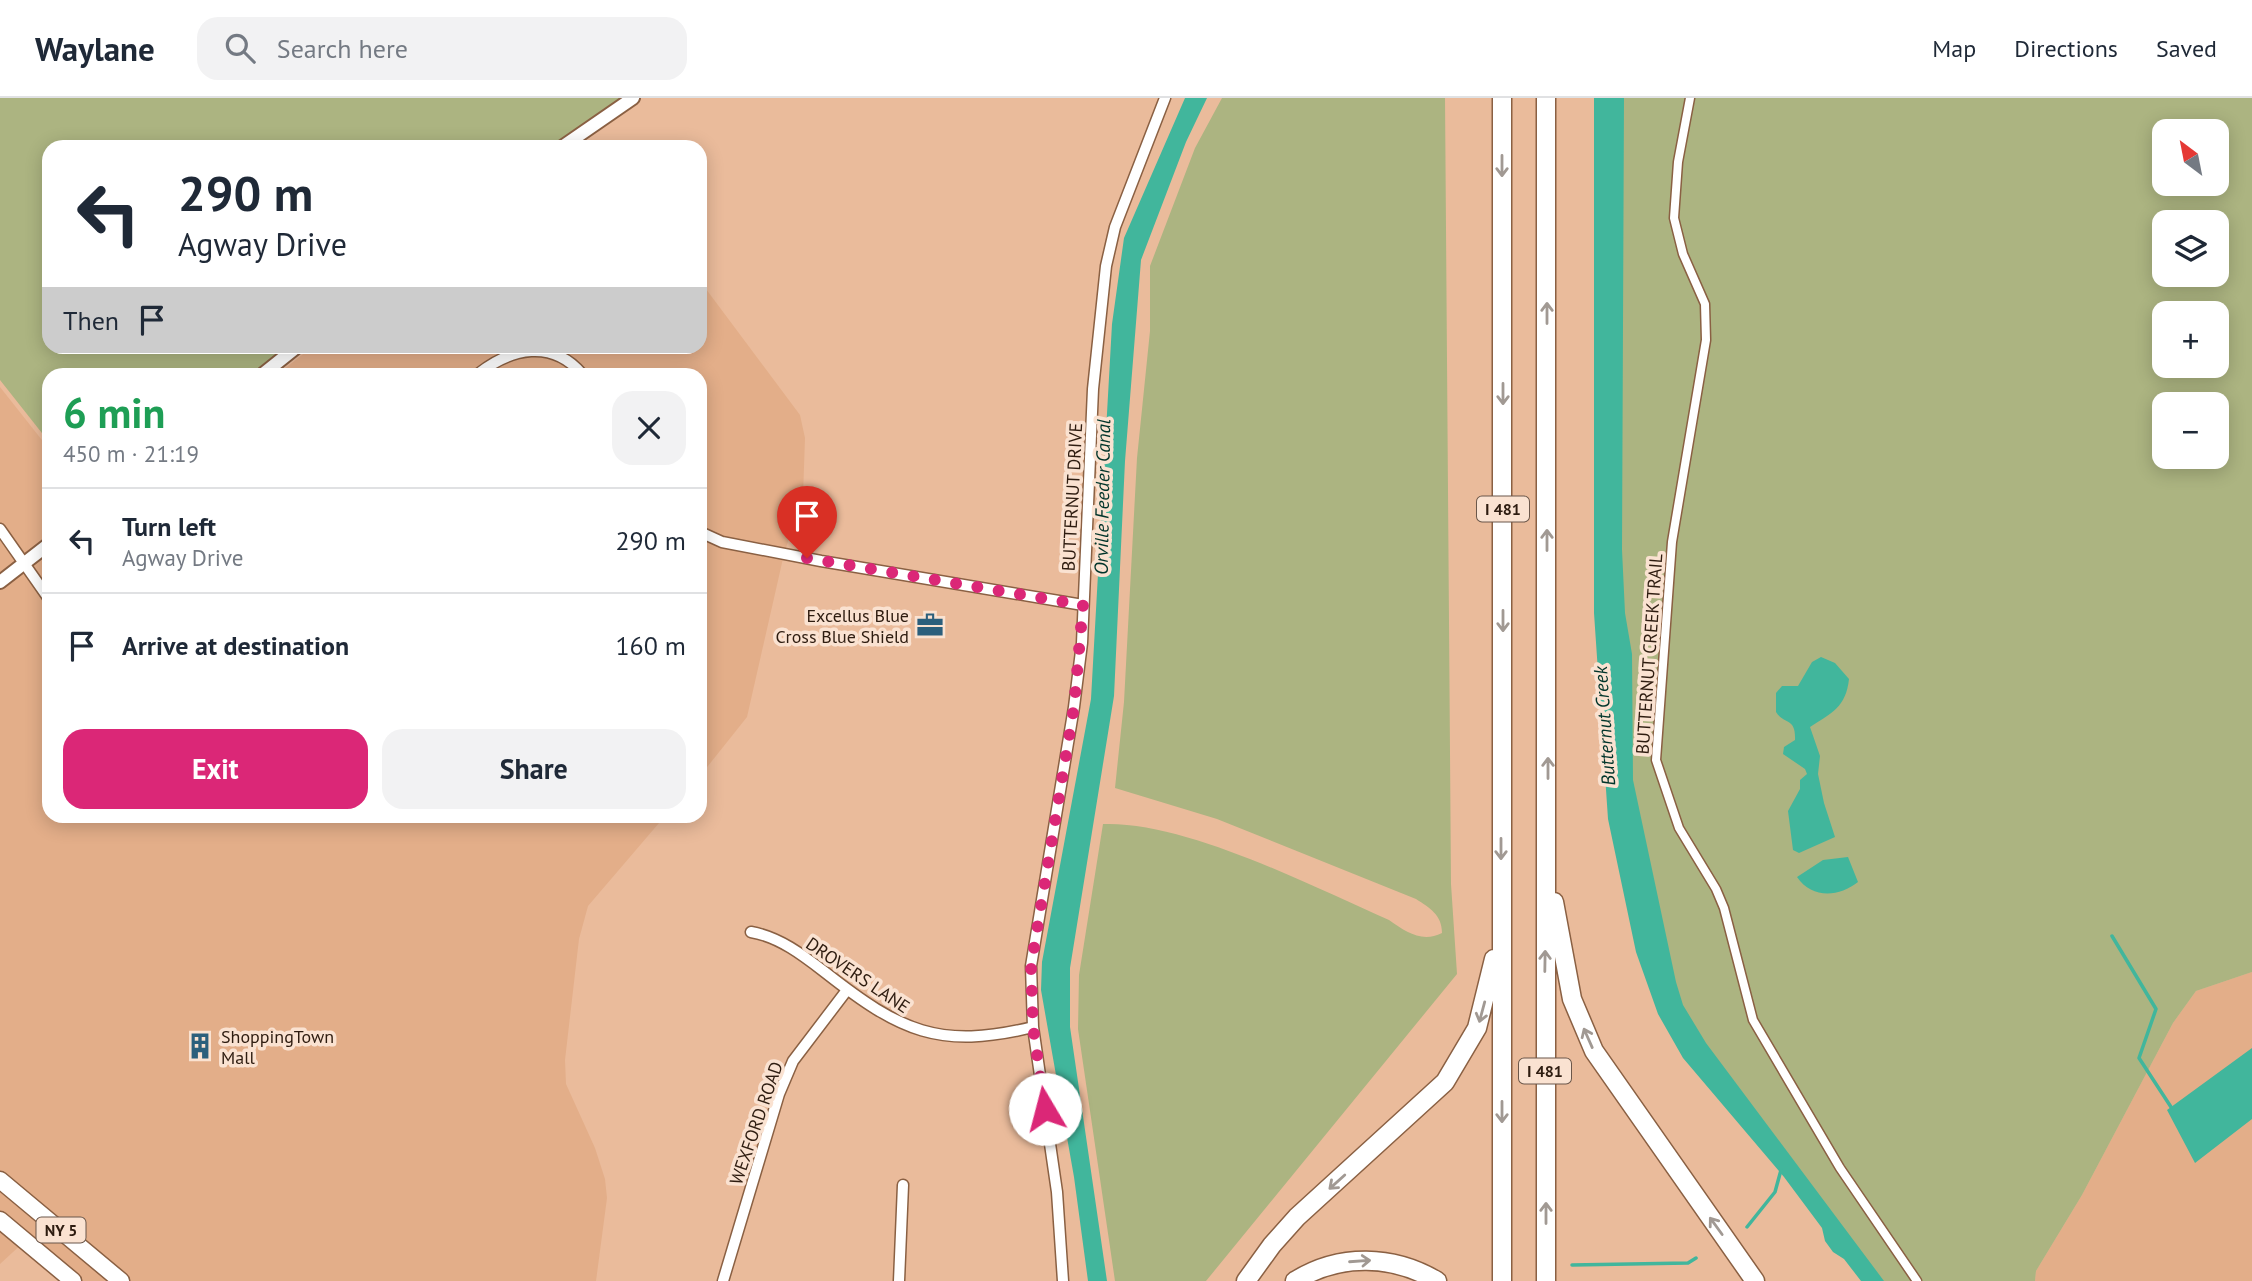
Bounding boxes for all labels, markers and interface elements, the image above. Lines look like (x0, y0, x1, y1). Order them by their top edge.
search box (197, 17, 687, 80)
text: Waylane (35, 27, 155, 70)
icon: search (221, 29, 259, 67)
text: Search here (277, 32, 408, 65)
text: Map (1932, 33, 1976, 64)
text: Directions (2014, 33, 2118, 64)
text: Saved (2156, 33, 2217, 64)
north arrow (2152, 119, 2230, 196)
map controls (2152, 119, 2229, 469)
one-way arrow (1495, 154, 1509, 177)
text: 290 m (178, 161, 313, 225)
icon: left (63, 168, 154, 259)
button: layers (2152, 210, 2229, 287)
text: Agway Drive (178, 223, 347, 265)
icon: arrive (133, 301, 171, 339)
button: + (2152, 301, 2229, 378)
one-way arrow (1540, 302, 1554, 325)
text: Then (63, 304, 119, 337)
one-way arrow (1496, 382, 1510, 405)
text: 6 min (63, 385, 165, 440)
button: close (612, 391, 686, 465)
button: − (2152, 392, 2229, 469)
water label: Orville Feeder Canal (1089, 419, 1115, 575)
street label: BUTTERNUT DRIVE (1057, 422, 1087, 572)
text: 450 m · 21:19 (63, 439, 199, 468)
pin (777, 486, 837, 558)
road number: I 481 (1477, 496, 1529, 522)
icon: arrive (788, 497, 826, 535)
text: Turn left (122, 510, 216, 543)
icon: left (63, 522, 101, 560)
text: 290 m (615, 524, 686, 557)
one-way arrow (1540, 529, 1554, 552)
text: Agway Drive (122, 543, 243, 572)
street label: BUTTERNUT CREEK TRAIL (1631, 553, 1667, 755)
place label: Excellus Blue Cross Blue Shield (776, 604, 909, 648)
one-way arrow (1496, 609, 1510, 632)
office icon: Excellus Blue Cross Blue Shield (915, 610, 945, 640)
icon: arrive (63, 627, 101, 665)
text: Arrive at destination (122, 629, 349, 662)
text: 160 m (615, 629, 686, 662)
water label: Butternut Creek (1588, 664, 1620, 787)
button: Exit (63, 729, 368, 809)
button: Share (382, 729, 686, 809)
one-way arrow (1541, 757, 1555, 780)
one-way arrow (1494, 837, 1508, 860)
street label: DROVERS LANE (802, 932, 914, 1018)
one-way arrow (1538, 950, 1552, 973)
one-way arrow (1475, 1000, 1488, 1022)
place label: ShoppingTown Mall (221, 1025, 334, 1069)
one-way arrow (1580, 1028, 1593, 1049)
building icon: ShoppingTown Mall (185, 1031, 215, 1061)
street label: WEXFORD ROAD (724, 1058, 788, 1188)
road number: I 481 (1519, 1058, 1571, 1084)
position arrow (1008, 1072, 1082, 1146)
one-way arrow (1495, 1100, 1509, 1123)
one-way arrow (1329, 1173, 1346, 1190)
one-way arrow (1539, 1202, 1553, 1225)
one-way arrow (1709, 1217, 1723, 1236)
road number: NY 5 (36, 1218, 86, 1242)
one-way arrow (1348, 1254, 1370, 1267)

